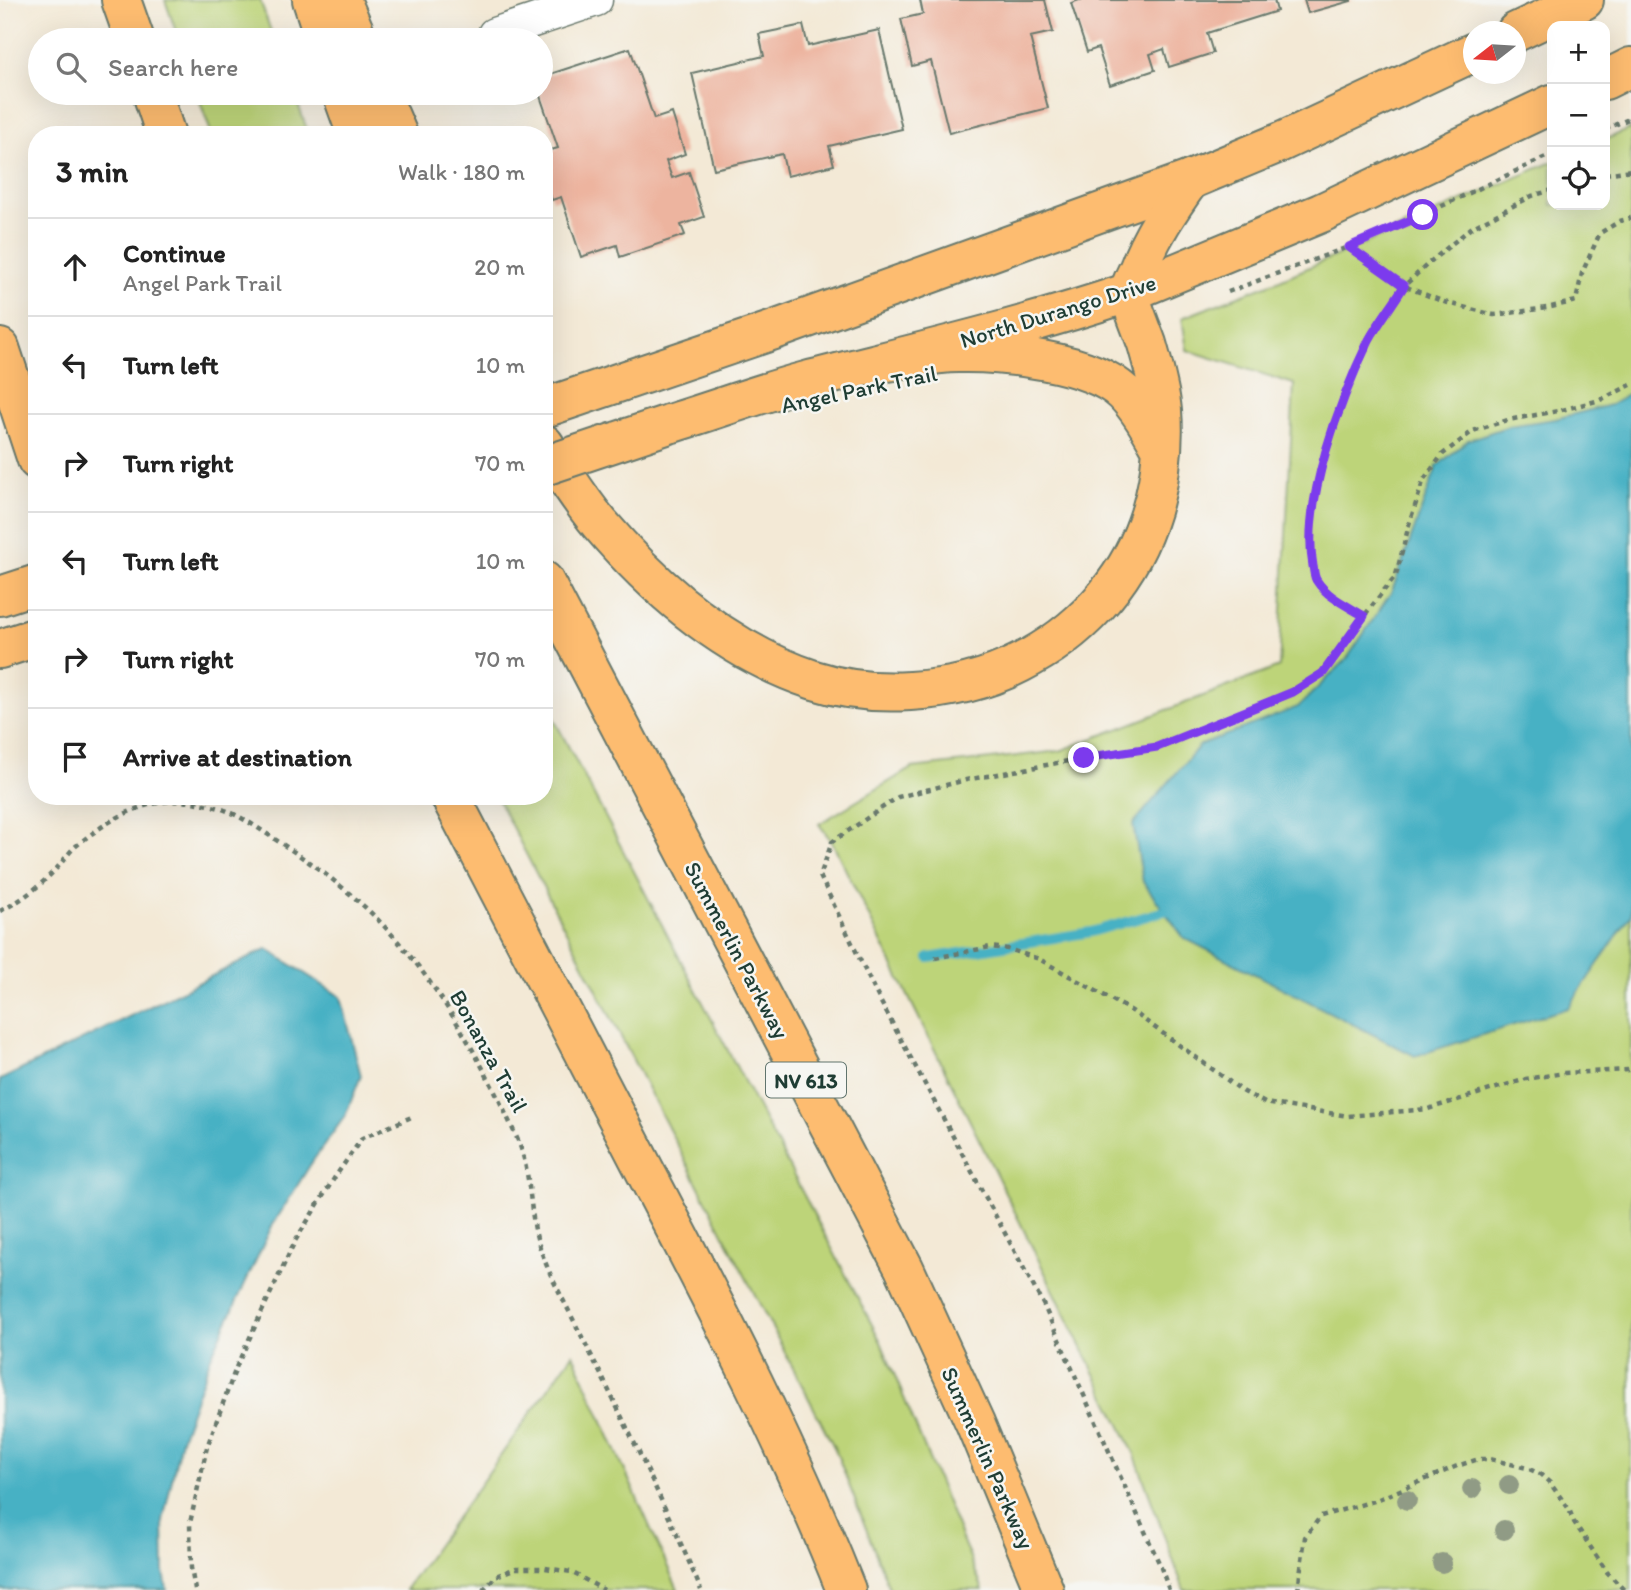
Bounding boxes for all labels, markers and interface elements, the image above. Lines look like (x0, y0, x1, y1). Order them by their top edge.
north arrow (1463, 21, 1526, 84)
map controls (1547, 21, 1610, 210)
button: + (1547, 21, 1610, 84)
search box (28, 28, 553, 105)
icon: search (52, 48, 90, 86)
text: Search here (108, 51, 238, 83)
button: − (1547, 84, 1610, 147)
button: locate (1547, 147, 1610, 210)
text: 3 min (56, 153, 128, 190)
text: Walk · 180 m (398, 158, 525, 186)
route start (1407, 199, 1438, 230)
text: Continue (123, 237, 226, 269)
icon: ahead (56, 248, 94, 286)
text: 20 m (474, 253, 525, 281)
street label: North Durango Drive (957, 268, 1159, 354)
text: Angel Park Trail (123, 269, 282, 297)
icon: left (56, 346, 94, 384)
text: Turn left (123, 349, 219, 381)
text: 10 m (476, 351, 525, 379)
street label: Angel Park Trail (778, 359, 940, 419)
icon: right (56, 444, 94, 482)
text: Turn right (123, 447, 234, 479)
text: 70 m (475, 449, 525, 477)
icon: left (56, 542, 94, 580)
text: Turn left (123, 545, 219, 577)
text: 10 m (476, 547, 525, 575)
icon: right (56, 640, 94, 678)
text: Turn right (123, 643, 234, 675)
text: 70 m (475, 645, 525, 673)
icon: arrive (56, 738, 94, 776)
text: Arrive at destination (123, 741, 352, 773)
route end (1068, 742, 1099, 773)
street label: Summerlin Parkway (678, 857, 796, 1043)
street label: Bonanza Trail (444, 985, 534, 1118)
road number: NV 613 (766, 1062, 846, 1098)
street label: Summerlin Parkway (935, 1362, 1041, 1554)

